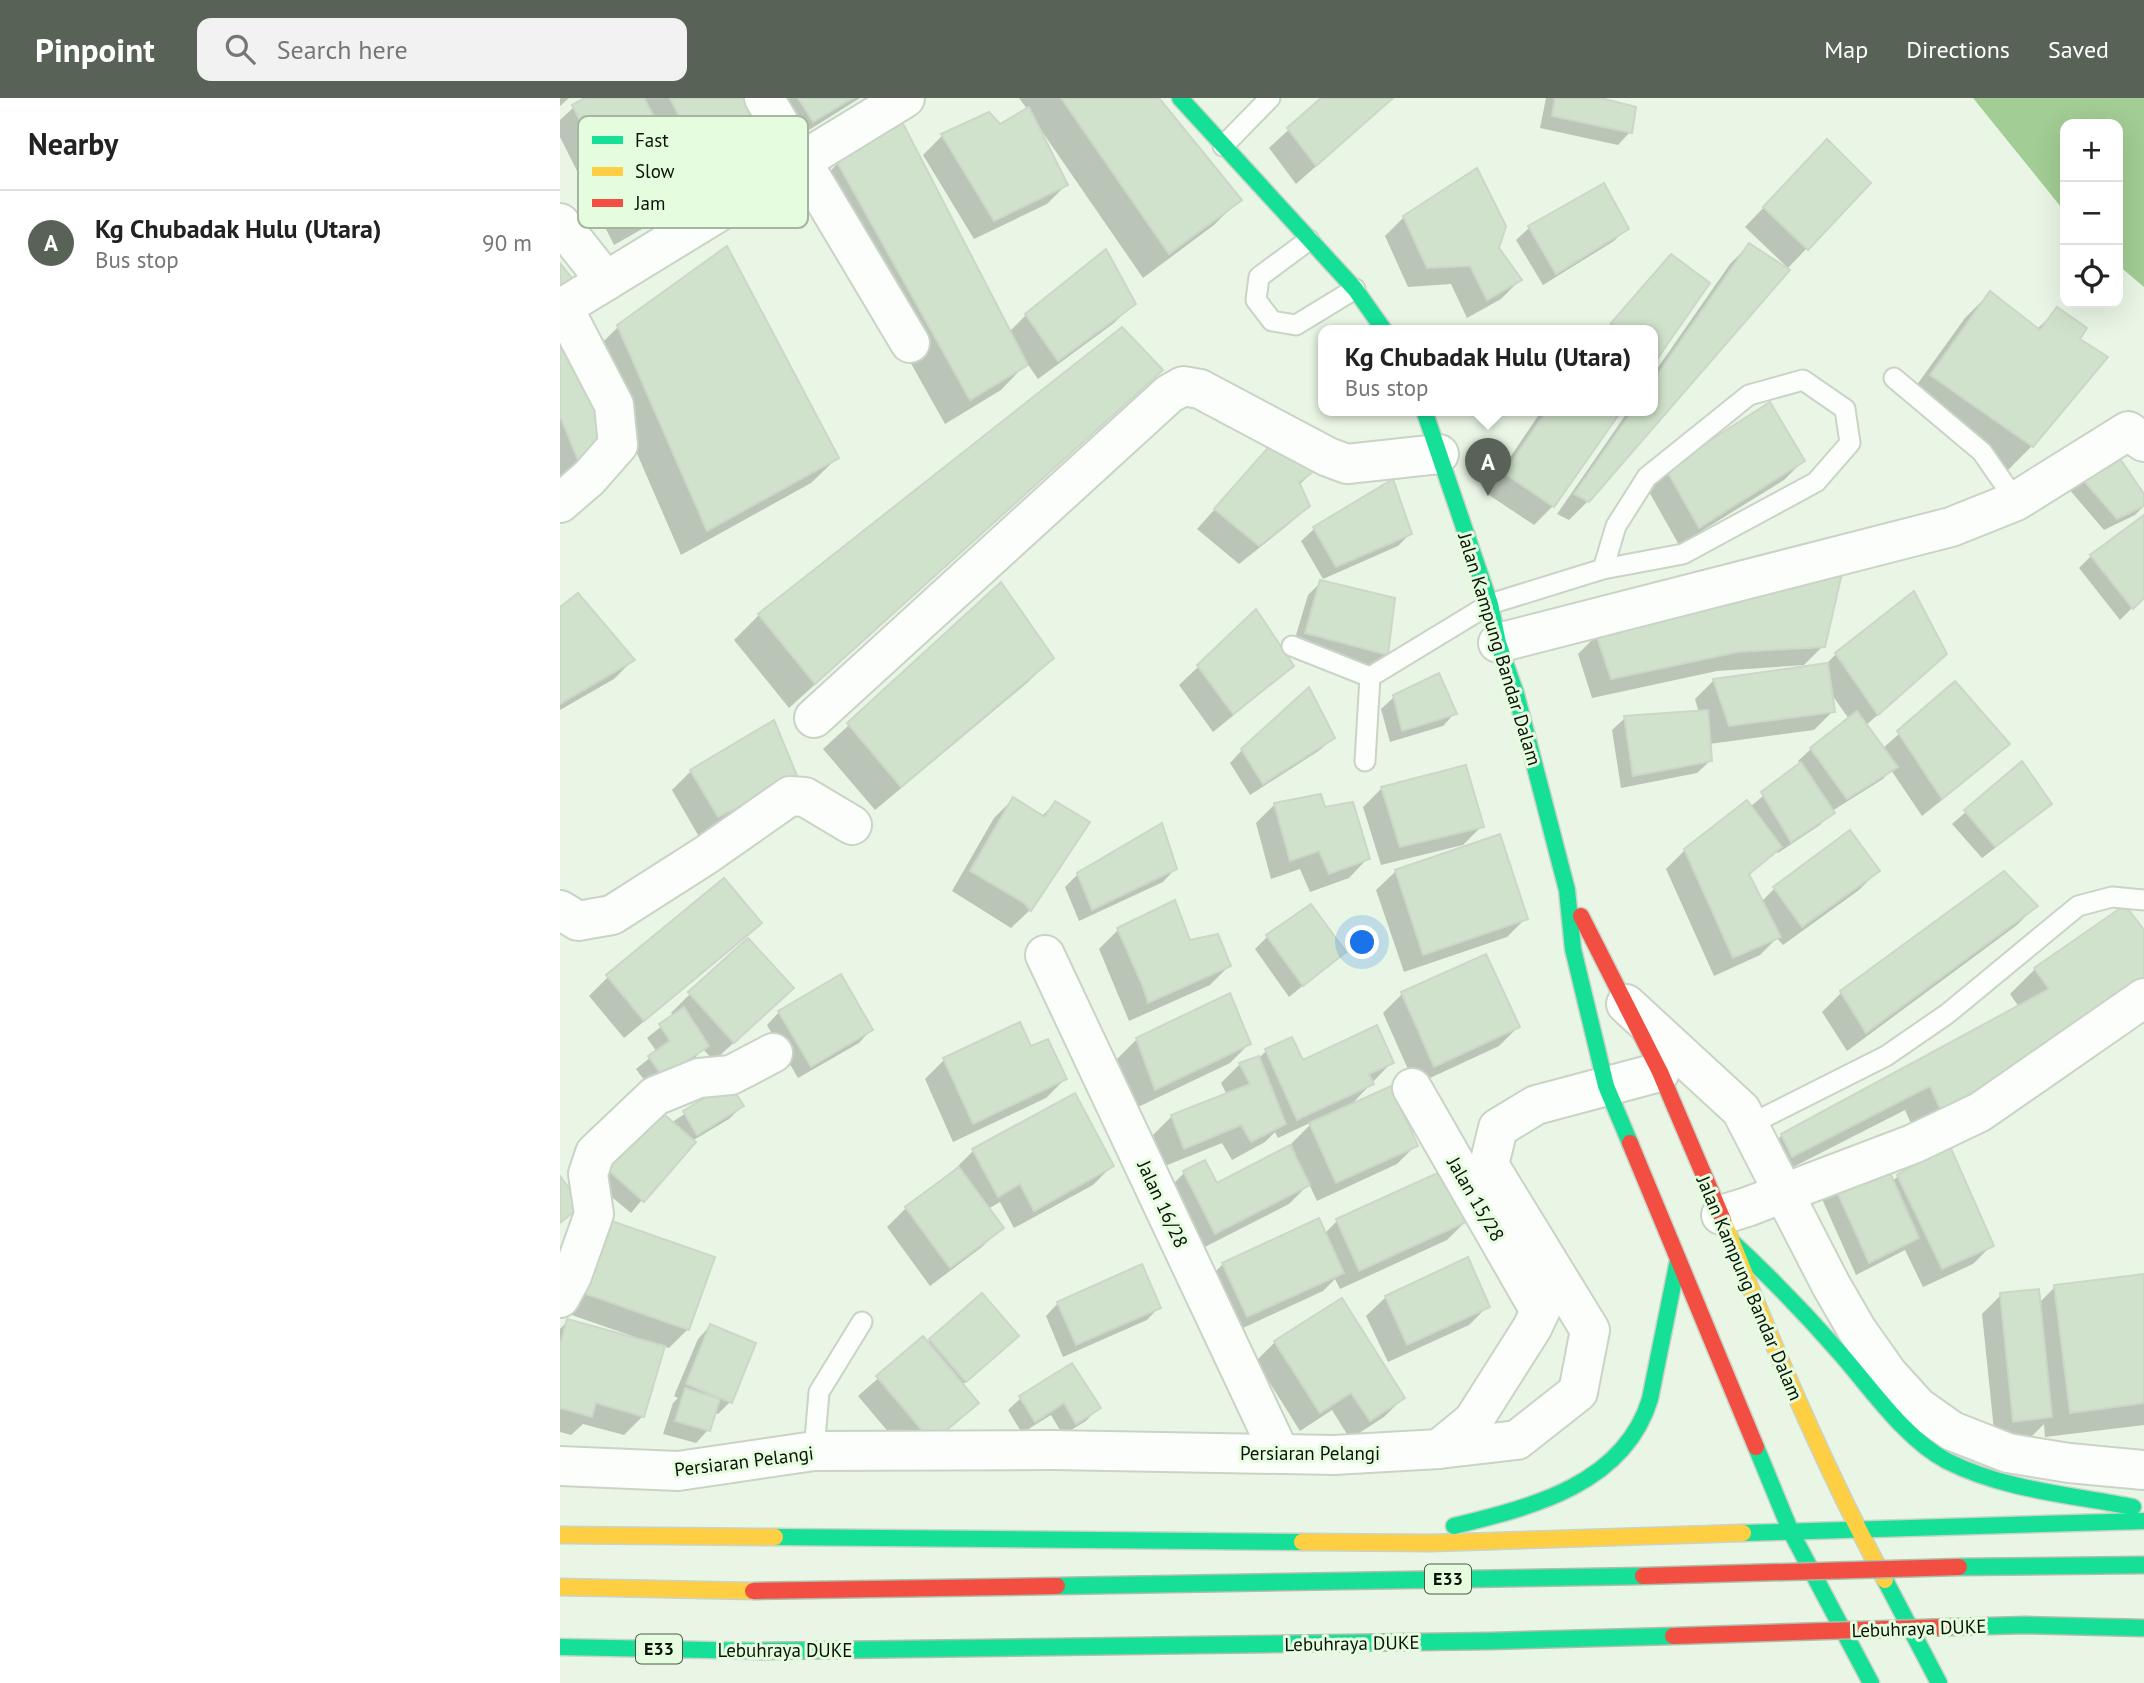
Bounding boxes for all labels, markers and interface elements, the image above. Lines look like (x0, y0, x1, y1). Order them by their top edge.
search box (197, 18, 687, 81)
text: Pinpoint (35, 28, 155, 71)
icon: search (221, 30, 259, 68)
text: Search here (277, 33, 408, 66)
text: Map (1824, 34, 1868, 65)
text: Directions (1906, 34, 2010, 65)
text: Saved (2048, 34, 2109, 65)
legend (578, 116, 808, 228)
map controls (2060, 119, 2123, 308)
button: + (2060, 119, 2123, 182)
text: Nearby (28, 124, 118, 163)
text: Fast (635, 128, 669, 152)
text: Slow (635, 159, 675, 183)
button: − (2060, 182, 2123, 245)
text: Jam (634, 191, 665, 215)
text: Kg Chubadak Hulu (Utara) (95, 212, 381, 245)
text: A (44, 228, 58, 257)
text: 90 m (482, 228, 532, 257)
text: Bus stop (95, 245, 179, 274)
button: locate (2060, 245, 2123, 308)
popup (1318, 325, 1658, 416)
text: Kg Chubadak Hulu (Utara) (1345, 340, 1631, 373)
text: Bus stop (1345, 373, 1428, 402)
pin: A (1465, 438, 1511, 496)
street label: Jalan Kampung Bandar Dalam (1453, 529, 1547, 768)
your location (1345, 925, 1379, 959)
street label: Jalan 15/28 (1442, 1152, 1510, 1246)
street label: Jalan 16/28 (1132, 1156, 1194, 1251)
street label: Jalan Kampung Bandar Dalam (1691, 1171, 1808, 1404)
street label: Persiaran Pelangi (673, 1441, 815, 1481)
street label: Persiaran Pelangi (1240, 1441, 1380, 1465)
road number: E33 (1425, 1564, 1471, 1594)
street label: Lebuhraya DUKE (1851, 1614, 1987, 1642)
street label: Lebuhraya DUKE (1284, 1630, 1420, 1656)
road number: E33 (636, 1634, 682, 1664)
street label: Lebuhraya DUKE (717, 1638, 853, 1662)

